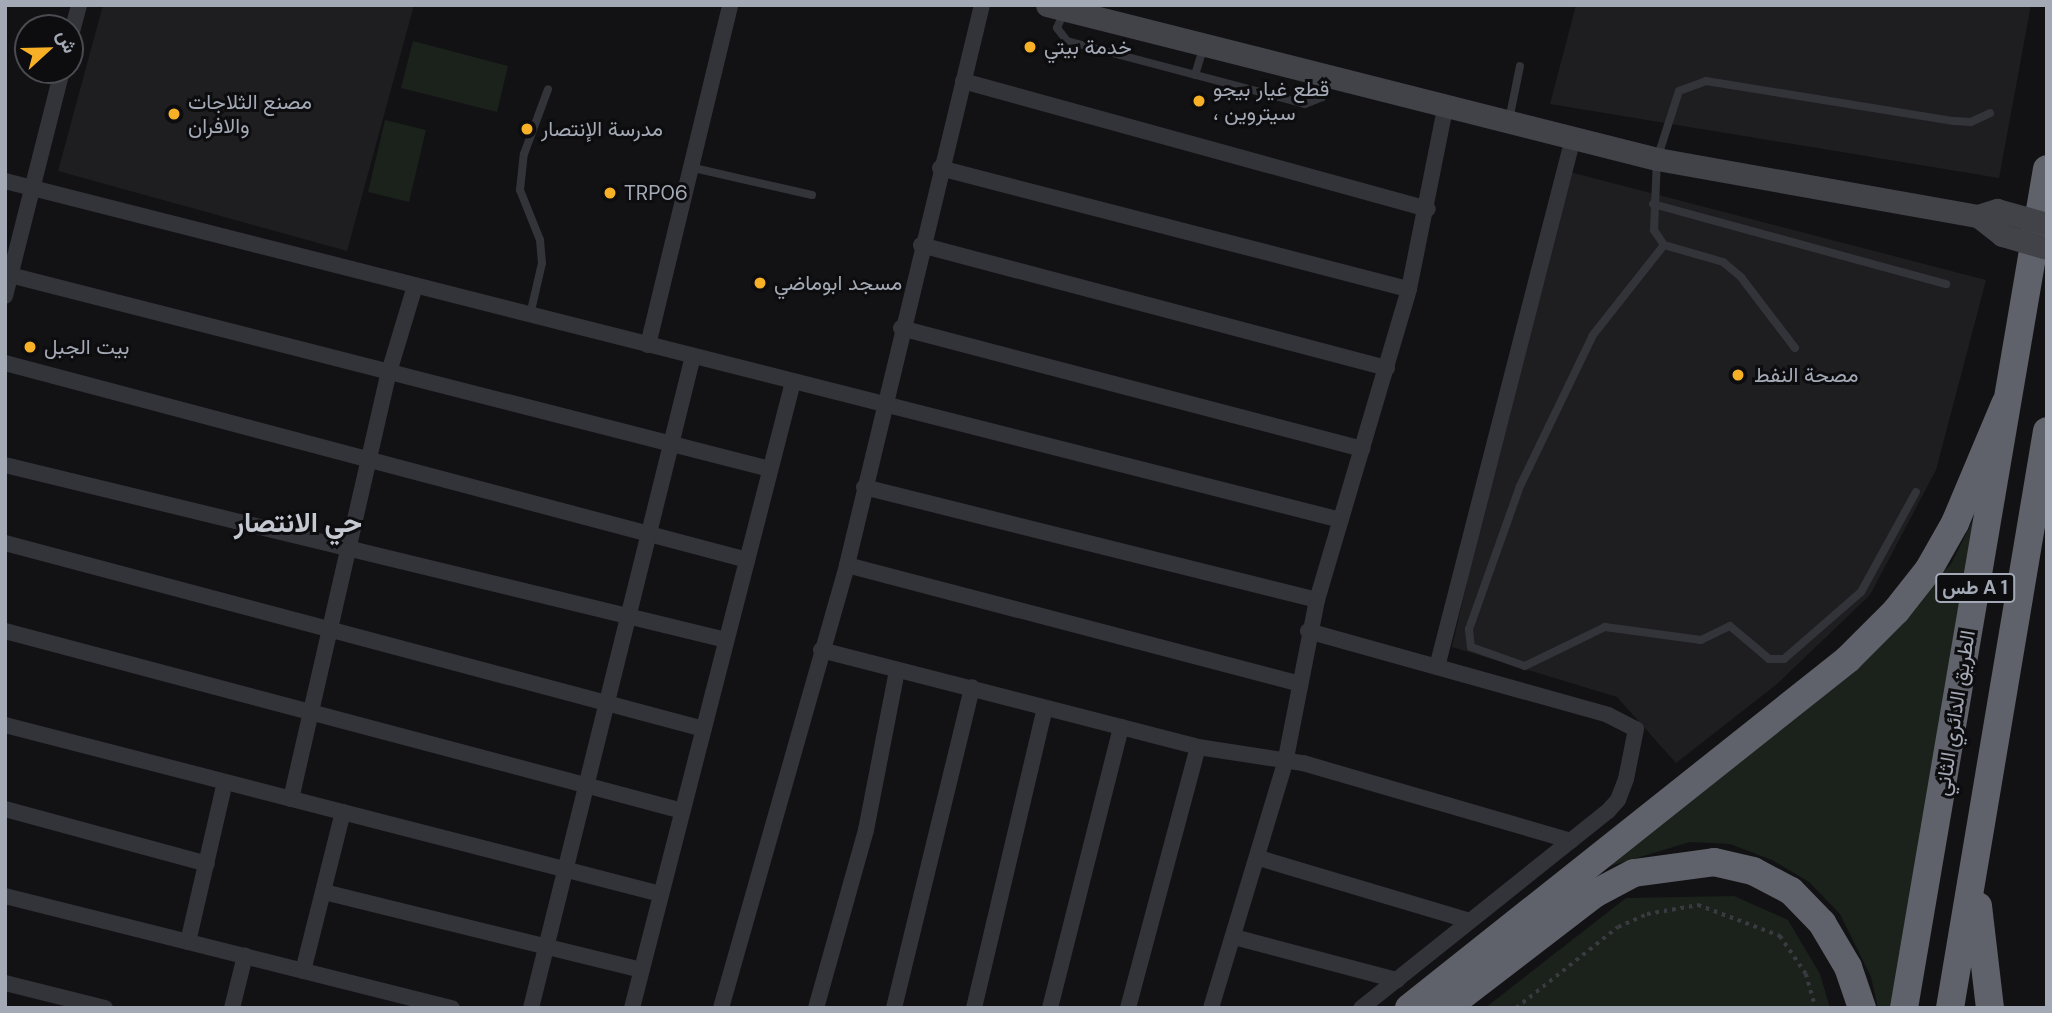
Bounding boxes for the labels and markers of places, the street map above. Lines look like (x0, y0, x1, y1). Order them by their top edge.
place label: خدمة بيتي (1044, 34, 1132, 60)
marker: خدمة بيتي (1022, 39, 1038, 55)
place label: قطع غيار بيجو ، سيتروين (1213, 76, 1329, 126)
place label: مصنع الثلاجات والافران (188, 89, 312, 139)
marker: قطع غيار بيجو ، سيتروين (1191, 93, 1207, 109)
marker: مصنع الثلاجات والافران (166, 106, 182, 122)
place label: مدرسة الإنتصار (541, 116, 663, 142)
marker: مدرسة الإنتصار (519, 121, 535, 137)
place label: TRP06 (624, 180, 688, 206)
marker: TRP06 (602, 185, 618, 201)
place label: مسجد ابوماضي (774, 270, 902, 296)
marker: مسجد ابوماضي (752, 275, 768, 291)
place label: بيت الجبل (44, 334, 129, 360)
marker: بيت الجبل (22, 339, 38, 355)
place label: مصحة النفط (1754, 362, 1859, 388)
marker: مصحة النفط (1728, 365, 1748, 385)

